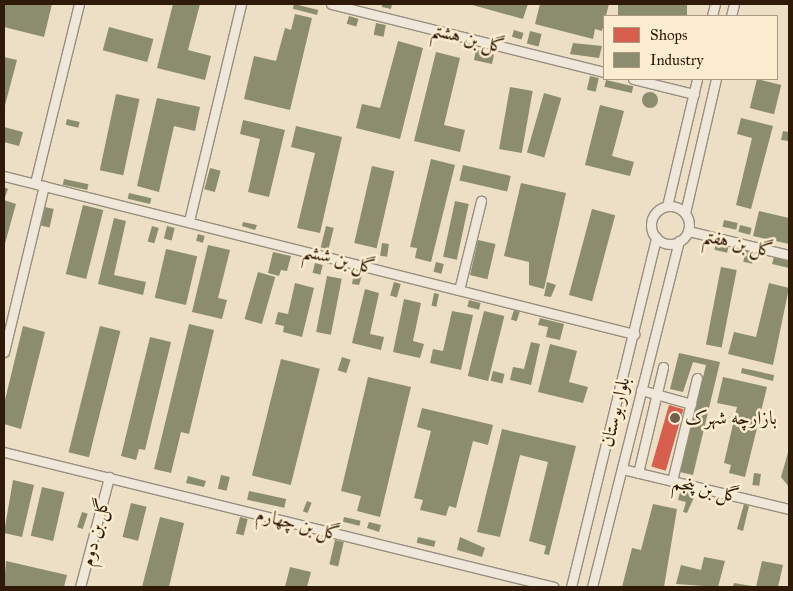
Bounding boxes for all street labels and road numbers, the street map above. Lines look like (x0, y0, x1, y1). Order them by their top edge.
street label: گل بن هشتم (429, 18, 507, 58)
street label: گل بن هفتم (701, 224, 775, 262)
street label: گل بن ششم (300, 239, 378, 279)
street label: بلوار بوستان (595, 375, 635, 449)
street label: گل بن پنجم (670, 470, 742, 508)
street label: گل بن دوم (76, 495, 114, 569)
street label: گل بن چهارم (254, 503, 342, 545)

